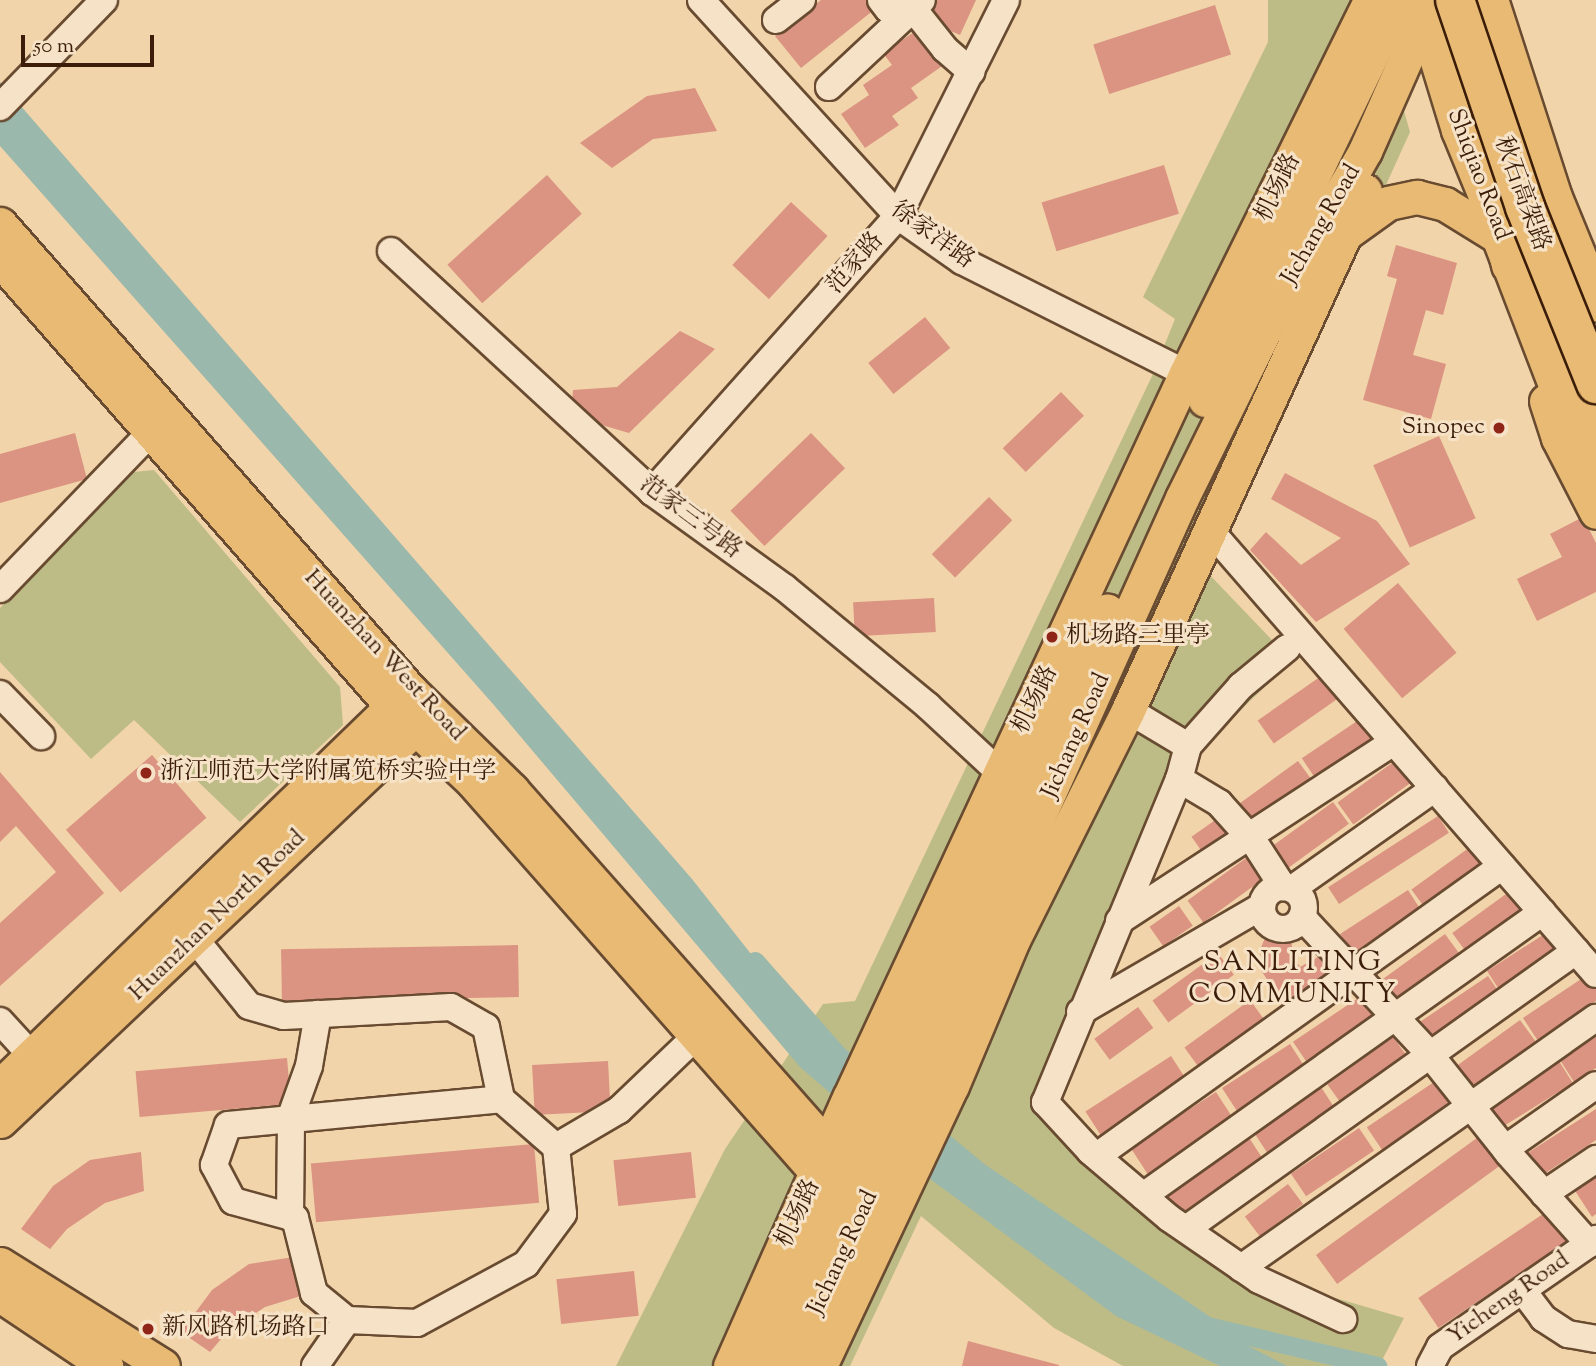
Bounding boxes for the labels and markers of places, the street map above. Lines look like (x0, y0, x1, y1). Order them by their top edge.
place label: Sinopec (1402, 414, 1485, 442)
marker: Sinopec (1491, 420, 1507, 436)
place label: 机场路三里亭 (1066, 623, 1210, 651)
marker: 机场路三里亭 (1044, 629, 1060, 645)
place label: 浙江师范大学附属笕桥实验中学 (160, 759, 496, 787)
marker: 浙江师范大学附属笕桥实验中学 (138, 765, 154, 781)
place label: 新风路机场路口 (162, 1315, 330, 1343)
marker: 新风路机场路口 (140, 1321, 156, 1337)

